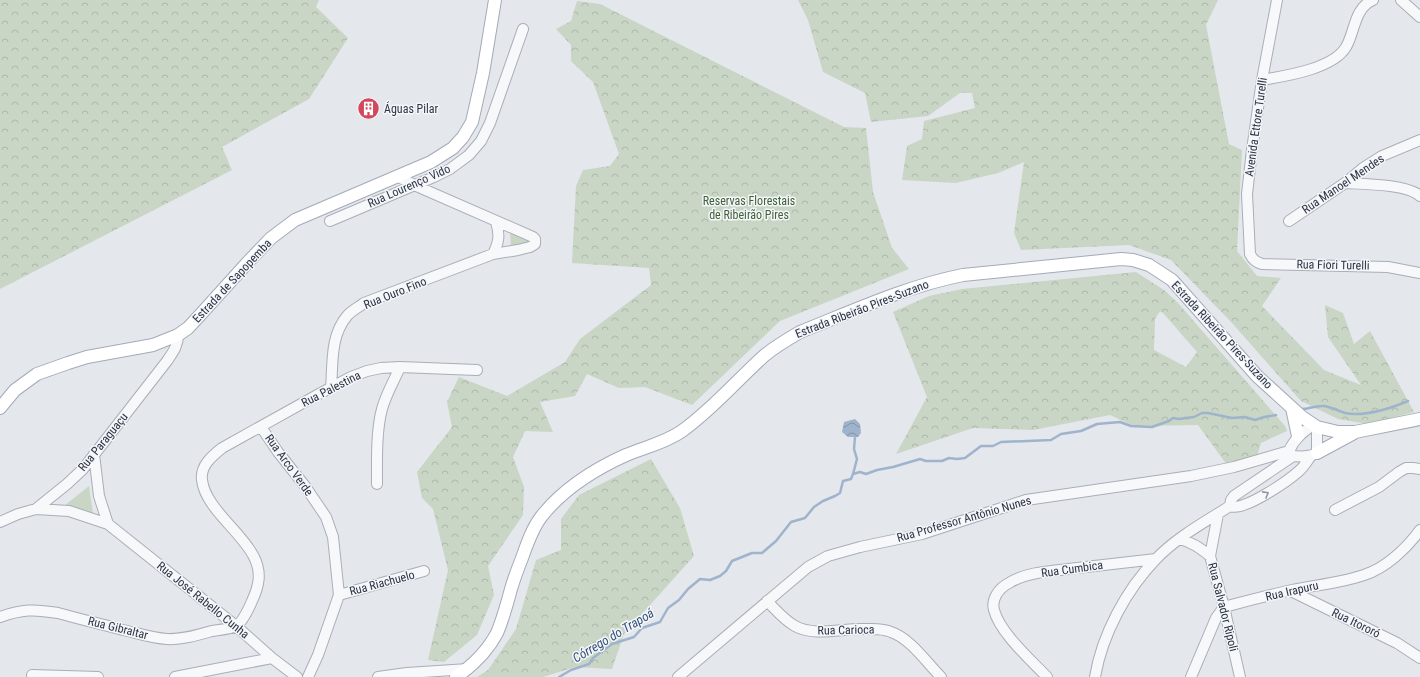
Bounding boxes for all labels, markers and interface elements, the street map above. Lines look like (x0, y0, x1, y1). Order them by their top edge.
street label: Avenida Ettore Turelli (1242, 77, 1270, 177)
building icon: Águas Pilar (356, 96, 382, 122)
place label: Águas Pilar (384, 101, 439, 116)
street label: Rua Manoel Mendes (1299, 151, 1387, 217)
street label: Rua Lourenço Vido (366, 162, 452, 210)
park label: Reservas Florestais de Ribeirão Pires (703, 194, 795, 222)
street label: Estrada de Sapopemba (190, 236, 274, 326)
street label: Rua Fiori Turelli (1296, 257, 1370, 273)
street label: Rua Ouro Fino (362, 274, 428, 312)
street label: Estrada Ribeirão Pires-Suzano (793, 277, 931, 341)
street label: Estrada Ribeirão Pires-Suzano (1168, 278, 1276, 392)
street label: Rua Palestina (299, 368, 363, 410)
street label: Rua Paraguaçu (75, 410, 131, 474)
street label: Rua Arco Verde (262, 431, 316, 499)
one-way arrow (1261, 491, 1269, 498)
street label: Rua Professor Antônio Nunes (895, 493, 1033, 545)
street label: Rua Cumbica (1040, 558, 1104, 580)
street label: Rua José Rabello Cunha (154, 559, 252, 642)
street label: Rua Salvador Ripoli (1205, 561, 1241, 653)
street label: Rua Riachuelo (348, 568, 416, 598)
street label: Rua Irapuru (1264, 578, 1320, 604)
water label: Córrego do Trapoá (570, 605, 657, 666)
street label: Rua Itororó (1329, 605, 1383, 641)
street label: Rua Gibraltar (87, 614, 150, 642)
street label: Rua Carioca (817, 622, 875, 637)

